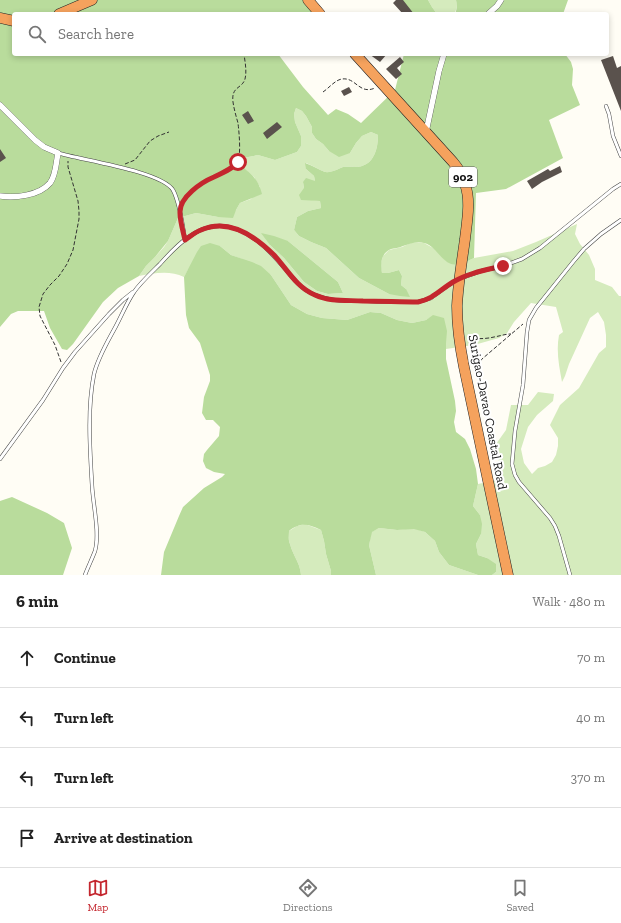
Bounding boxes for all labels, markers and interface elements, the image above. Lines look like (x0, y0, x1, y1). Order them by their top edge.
search box (12, 12, 609, 56)
icon: search (26, 23, 48, 45)
text: Search here (58, 25, 134, 43)
route start (229, 153, 247, 171)
road number: 902 (449, 167, 477, 187)
route end (494, 257, 512, 275)
street label: Surigao-Davao Coastal Road (466, 333, 510, 491)
text: 6 min (16, 591, 58, 611)
text: Walk · 480 m (533, 594, 605, 609)
icon: ahead (16, 647, 38, 669)
text: Continue (54, 649, 116, 667)
text: 70 m (577, 650, 605, 665)
icon: left (16, 707, 38, 729)
text: Turn left (54, 709, 114, 727)
text: 40 m (576, 710, 605, 725)
icon: left (16, 767, 38, 789)
text: Turn left (54, 769, 114, 787)
text: 370 m (571, 770, 605, 785)
icon: arrive (16, 827, 38, 849)
text: Arrive at destination (54, 829, 193, 847)
tab: Map (87, 877, 109, 914)
tab: Directions (283, 877, 333, 914)
tab: Saved (506, 877, 534, 914)

